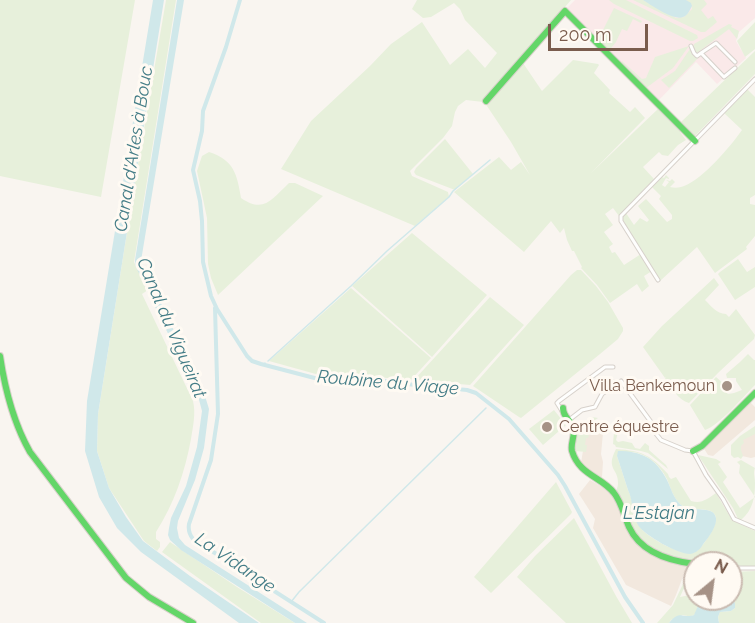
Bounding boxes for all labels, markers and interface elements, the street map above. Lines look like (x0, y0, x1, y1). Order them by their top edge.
scale bar (551, 12, 652, 50)
text: 200 m (559, 24, 612, 45)
water label: Canal d'Arles à Bouc (110, 65, 158, 233)
water label: Canal du Vigueirat (132, 255, 210, 401)
water label: Roubine du Viage (316, 366, 460, 400)
place label: Villa Benkemoun (589, 376, 715, 396)
marker: Villa Benkemoun (720, 379, 734, 393)
place label: Centre équestre (559, 417, 679, 437)
marker: Centre équestre (540, 420, 554, 434)
water label: L'Estajan (623, 503, 695, 525)
water label: La Vidange (191, 528, 279, 598)
north arrow (683, 551, 743, 611)
text: N (711, 555, 731, 578)

